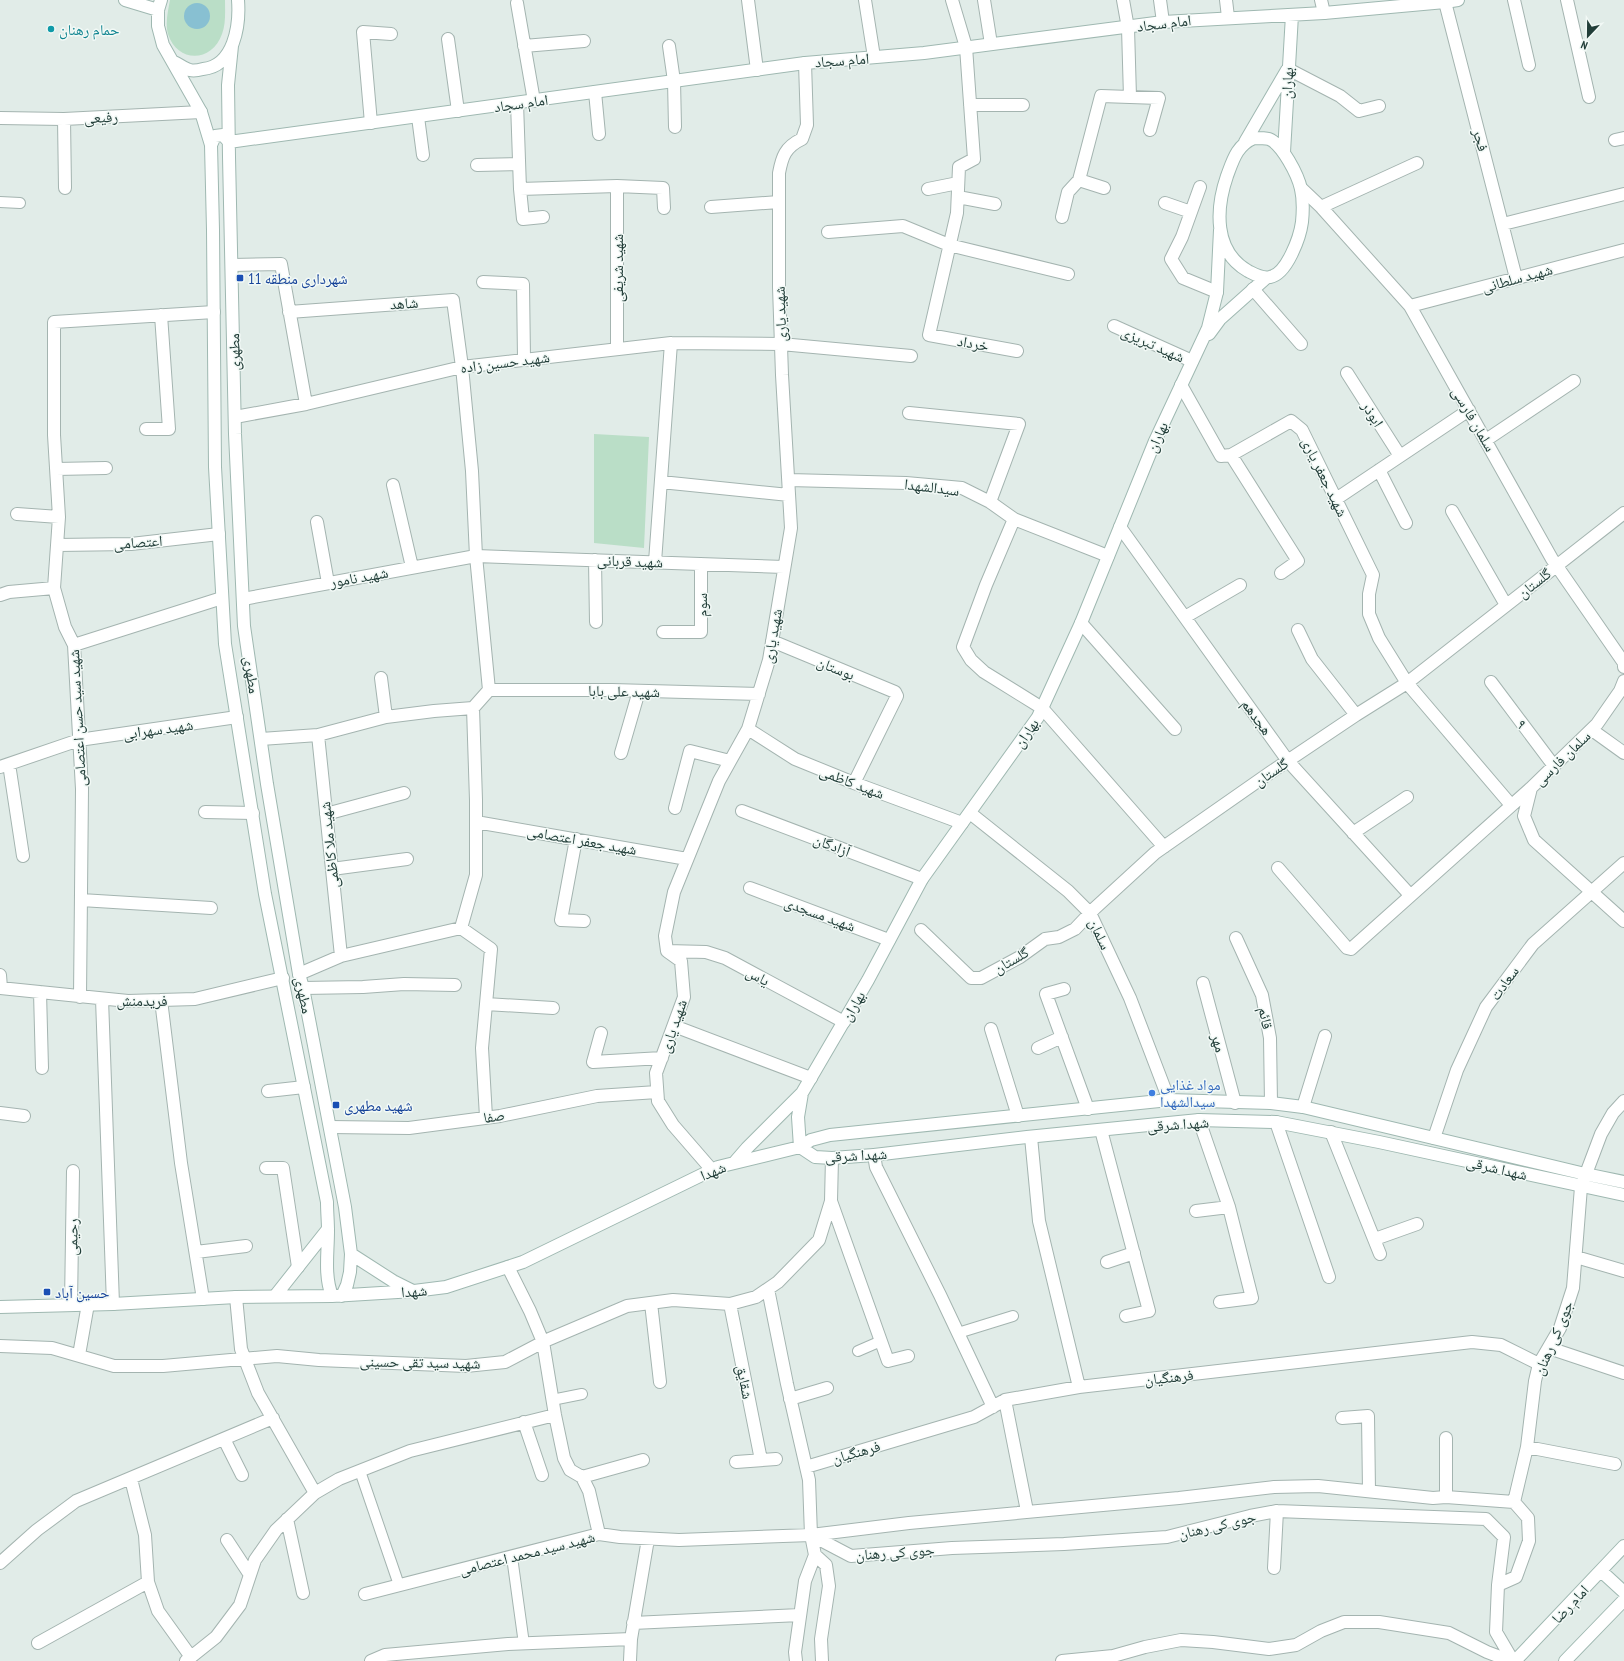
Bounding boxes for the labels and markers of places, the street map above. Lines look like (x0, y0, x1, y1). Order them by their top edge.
place label: حمام رهنان (59, 20, 120, 40)
marker: حمام رهنان (46, 24, 56, 34)
place label: شهرداری منطقه 11 (248, 269, 348, 289)
marker: شهرداری منطقه 11 (235, 273, 245, 283)
place label: مواد غذایی سیدالشهدا (1160, 1075, 1221, 1111)
marker: مواد غذایی سیدالشهدا (1147, 1088, 1157, 1098)
place label: شهید مطهری (344, 1096, 413, 1116)
marker: شهید مطهری (331, 1100, 341, 1110)
place label: حسین آباد (55, 1283, 110, 1303)
marker: حسین آباد (42, 1287, 52, 1297)

